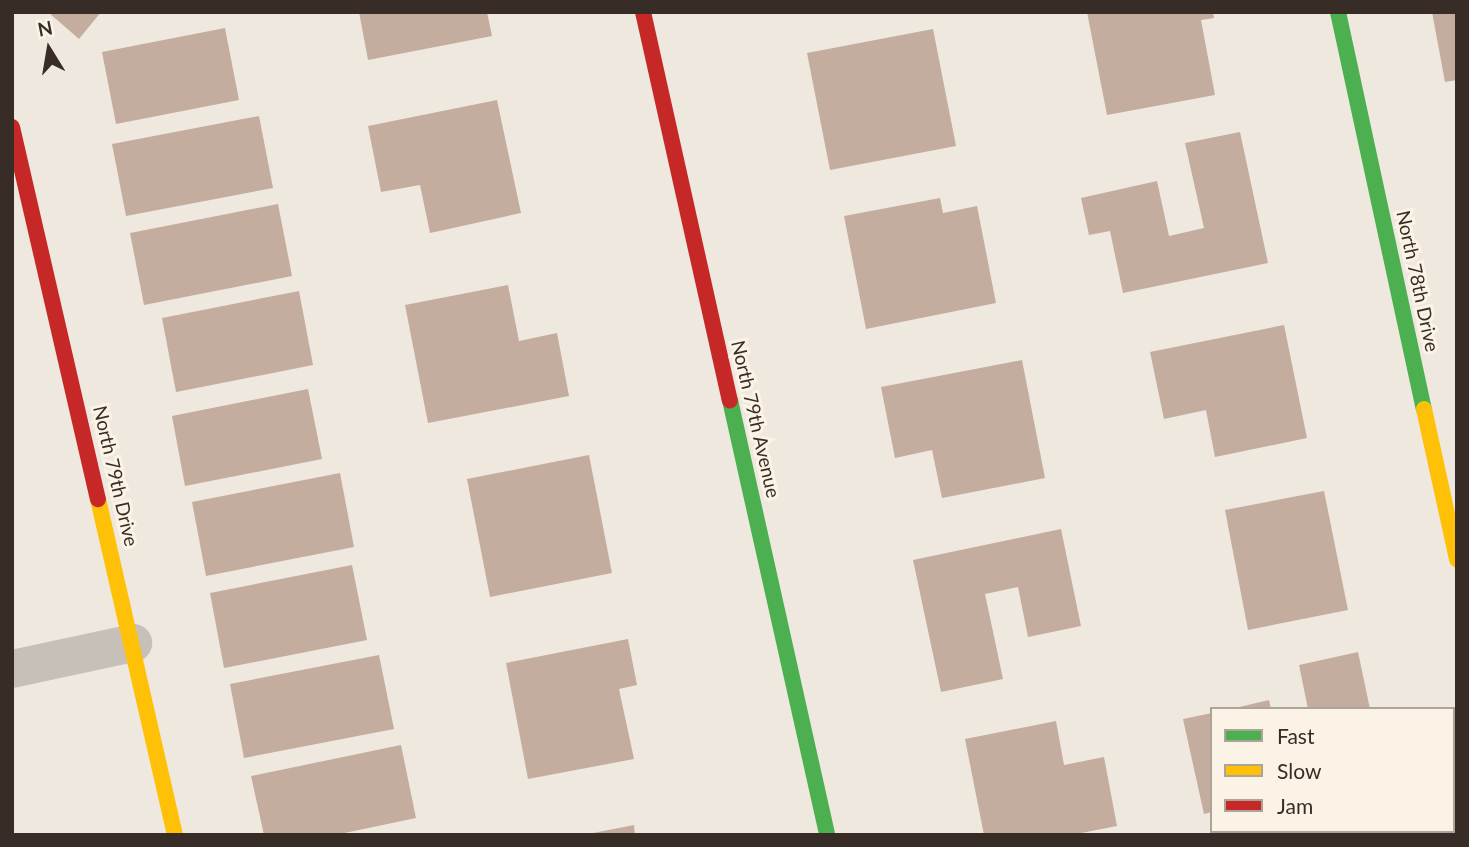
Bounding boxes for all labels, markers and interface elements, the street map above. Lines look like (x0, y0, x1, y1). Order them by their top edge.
north arrow (14, 14, 84, 84)
text: N (36, 15, 54, 41)
street label: North 78th Drive (1392, 208, 1444, 354)
street label: North 79th Avenue (727, 338, 785, 500)
street label: North 79th Drive (89, 403, 143, 549)
legend (1210, 707, 1455, 833)
text: Fast (1277, 723, 1314, 748)
text: Slow (1277, 758, 1321, 783)
text: Jam (1277, 793, 1313, 818)

